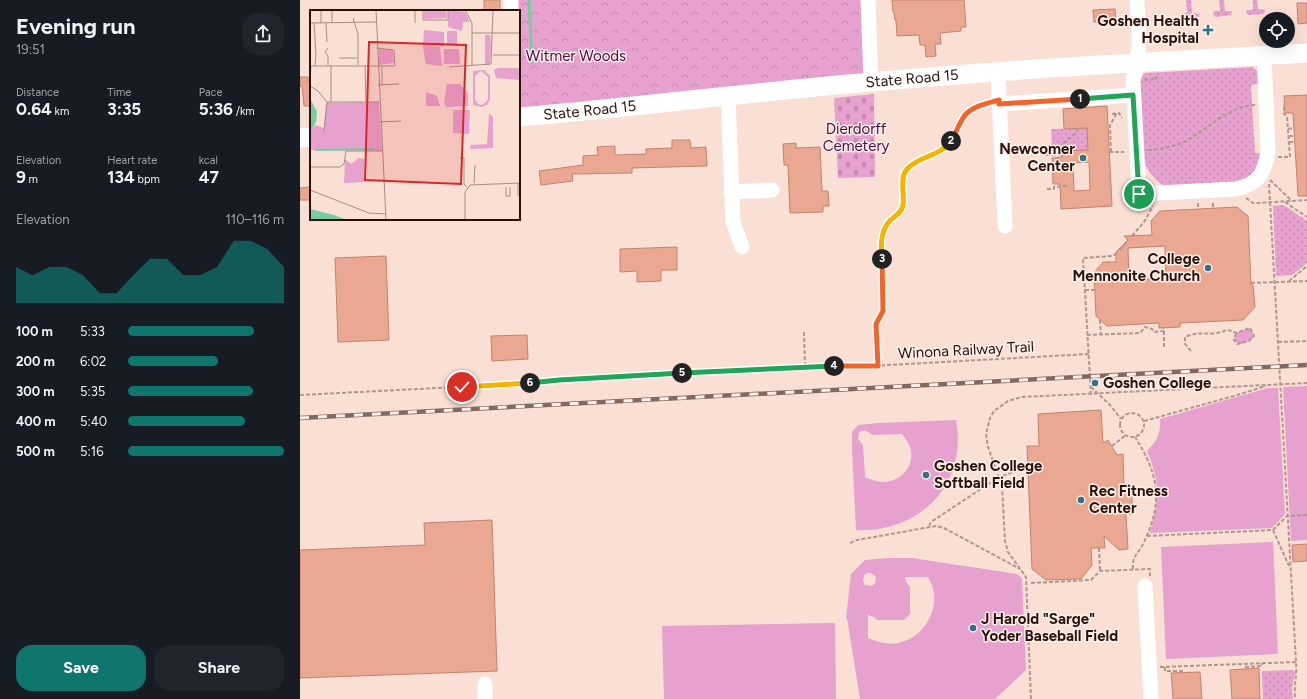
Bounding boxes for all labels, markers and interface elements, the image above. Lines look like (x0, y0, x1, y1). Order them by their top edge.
inset map (310, 10, 520, 220)
place label: Goshen Health Hospital (1097, 12, 1199, 47)
map controls (1259, 12, 1295, 48)
button: locate (1259, 12, 1295, 48)
text: Evening run (16, 13, 136, 40)
button: share (242, 13, 284, 55)
marker: Goshen Health Hospital (1202, 24, 1214, 36)
text: 19:51 (16, 42, 45, 57)
park label: Witmer Woods (526, 47, 626, 65)
street label: State Road 15 (865, 66, 959, 91)
text: Distance (16, 86, 59, 99)
text: Time (107, 86, 131, 99)
text: Pace (199, 86, 222, 99)
pin: 1 (1070, 89, 1090, 109)
text: 1 (1078, 92, 1082, 105)
street label: State Road 15 (542, 97, 637, 124)
text: 0.64 (16, 99, 52, 119)
text: 3:35 (107, 99, 141, 119)
text: 5:36 (199, 99, 233, 119)
text: km (52, 105, 69, 118)
text: /km (233, 105, 255, 118)
park label: Dierdorff Cemetery (823, 120, 889, 155)
pin: 2 (941, 131, 961, 151)
text: 2 (948, 134, 954, 147)
place label: Newcomer Center (999, 140, 1075, 175)
marker: Newcomer Center (1078, 153, 1088, 163)
text: Elevation (16, 154, 61, 167)
text: Heart rate (107, 154, 157, 167)
text: kcal (199, 154, 218, 167)
text: 9 (16, 167, 26, 187)
text: 134 (107, 167, 135, 187)
text: 47 (199, 167, 219, 187)
text: m (26, 173, 38, 186)
text: bpm (135, 173, 160, 186)
pin (1122, 177, 1156, 211)
icon: arrive (1128, 183, 1150, 205)
text: Elevation (16, 212, 69, 227)
text: 110–116 m (225, 212, 284, 227)
pin: 3 (872, 249, 892, 269)
place label: College Mennonite Church (1072, 250, 1201, 285)
text: 3 (879, 252, 885, 265)
marker: College Mennonite Church (1203, 263, 1213, 273)
text: 100 m (16, 324, 53, 339)
text: 5:33 (80, 324, 105, 339)
street label: Winona Railway Trail (897, 337, 1035, 363)
text: 200 m (16, 354, 55, 369)
text: 6:02 (80, 354, 106, 369)
pin: 4 (824, 356, 844, 376)
text: 4 (831, 359, 837, 372)
pin: 5 (672, 363, 692, 383)
text: 5 (679, 366, 685, 379)
pin (445, 370, 479, 404)
pin: 6 (520, 373, 540, 393)
place label: Goshen College (1103, 374, 1212, 392)
icon: check (451, 376, 473, 398)
text: 6 (527, 376, 533, 389)
marker: Goshen College (1090, 378, 1100, 388)
text: 300 m (16, 384, 55, 399)
text: 5:35 (80, 384, 105, 399)
text: 400 m (16, 414, 56, 429)
text: 5:40 (80, 414, 107, 429)
text: 500 m (16, 444, 55, 459)
text: 5:16 (80, 444, 104, 459)
place label: Goshen College Softball Field (934, 457, 1043, 492)
marker: Goshen College Softball Field (921, 470, 931, 480)
place label: Rec Fitness Center (1089, 482, 1168, 517)
marker: Rec Fitness Center (1076, 495, 1086, 505)
place label: J Harold "Sarge" Yoder Baseball Field (981, 610, 1118, 645)
marker: J Harold "Sarge" Yoder Baseball Field (968, 623, 978, 633)
button: Save (16, 645, 146, 691)
button: Share (154, 645, 284, 691)

